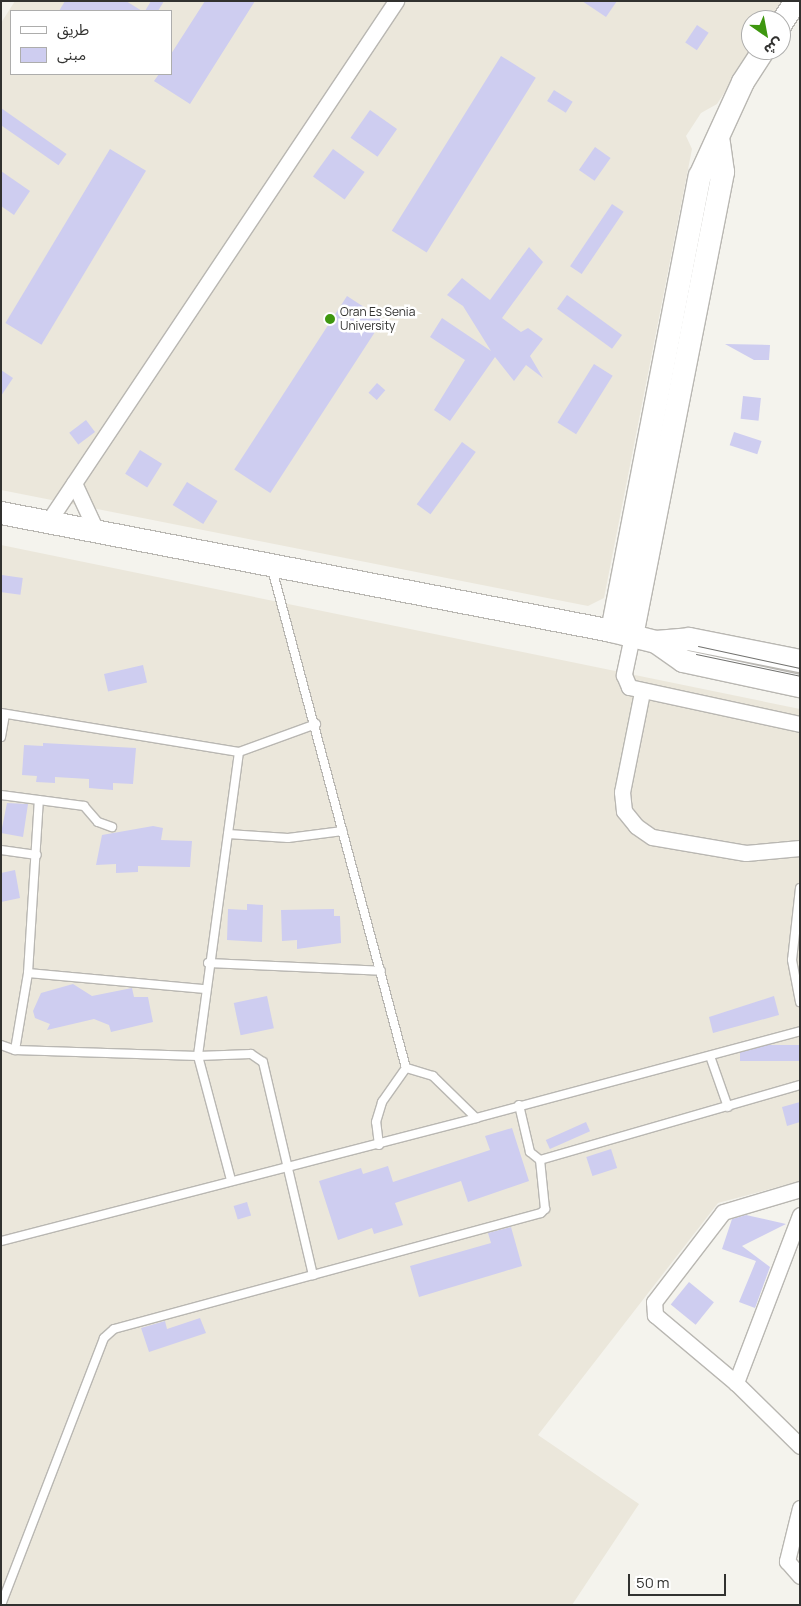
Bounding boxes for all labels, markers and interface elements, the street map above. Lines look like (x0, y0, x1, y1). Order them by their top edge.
legend (10, 10, 172, 75)
north arrow (741, 10, 791, 60)
text: طريق (57, 19, 89, 40)
text: ش (761, 34, 787, 60)
text: مبنى (57, 44, 86, 65)
place label: Oran Es Senia University (340, 305, 415, 333)
marker: Oran Es Senia University (324, 313, 336, 325)
scale bar (631, 1564, 728, 1596)
text: 50 m (636, 1572, 670, 1593)

